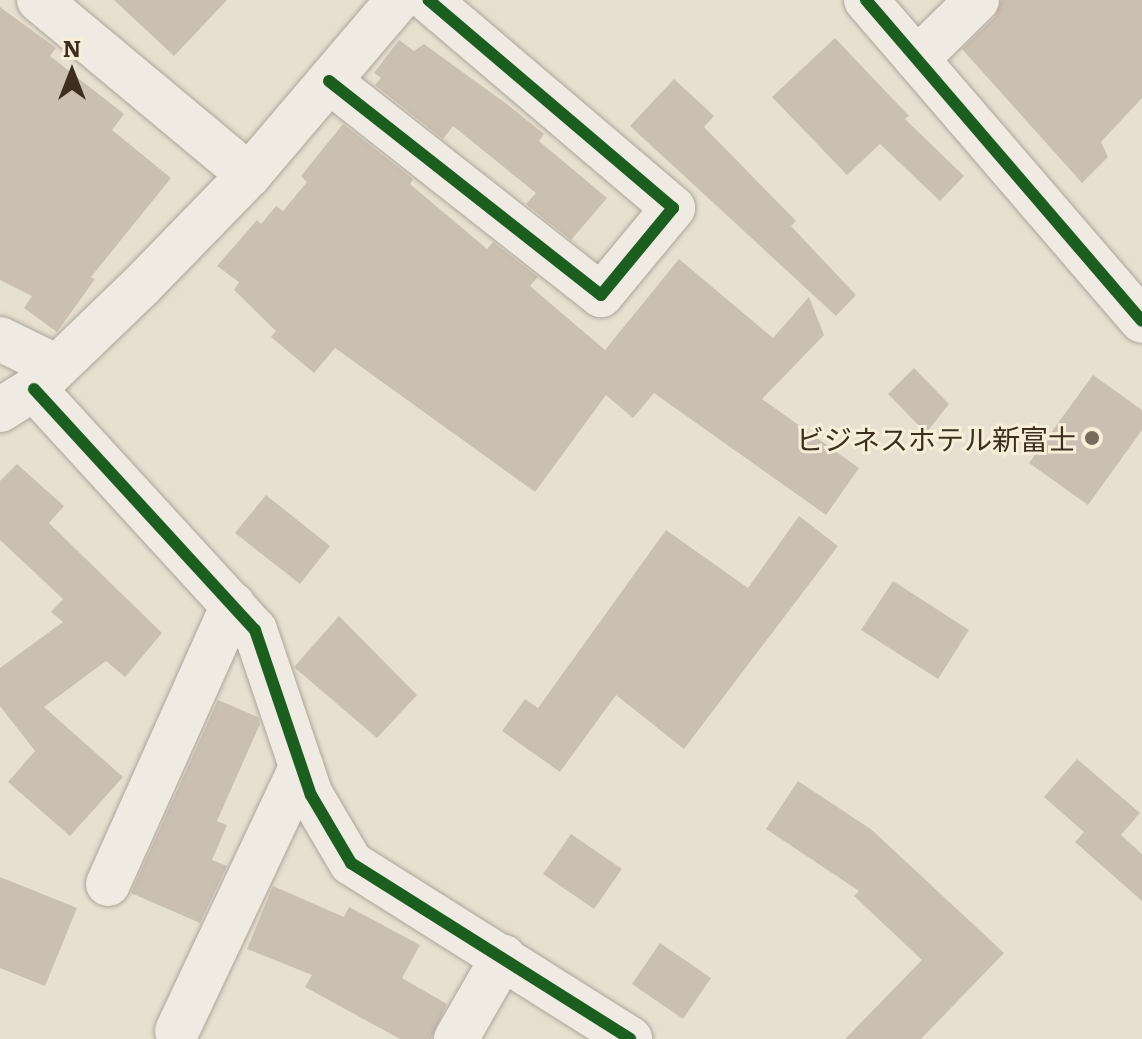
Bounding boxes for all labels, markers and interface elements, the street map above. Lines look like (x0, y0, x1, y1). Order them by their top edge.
text: N (63, 31, 81, 64)
north arrow (32, 32, 112, 112)
place label: ビジネスホテル新富士 (796, 421, 1076, 455)
marker: ビジネスホテル新富士 (1083, 429, 1101, 447)

